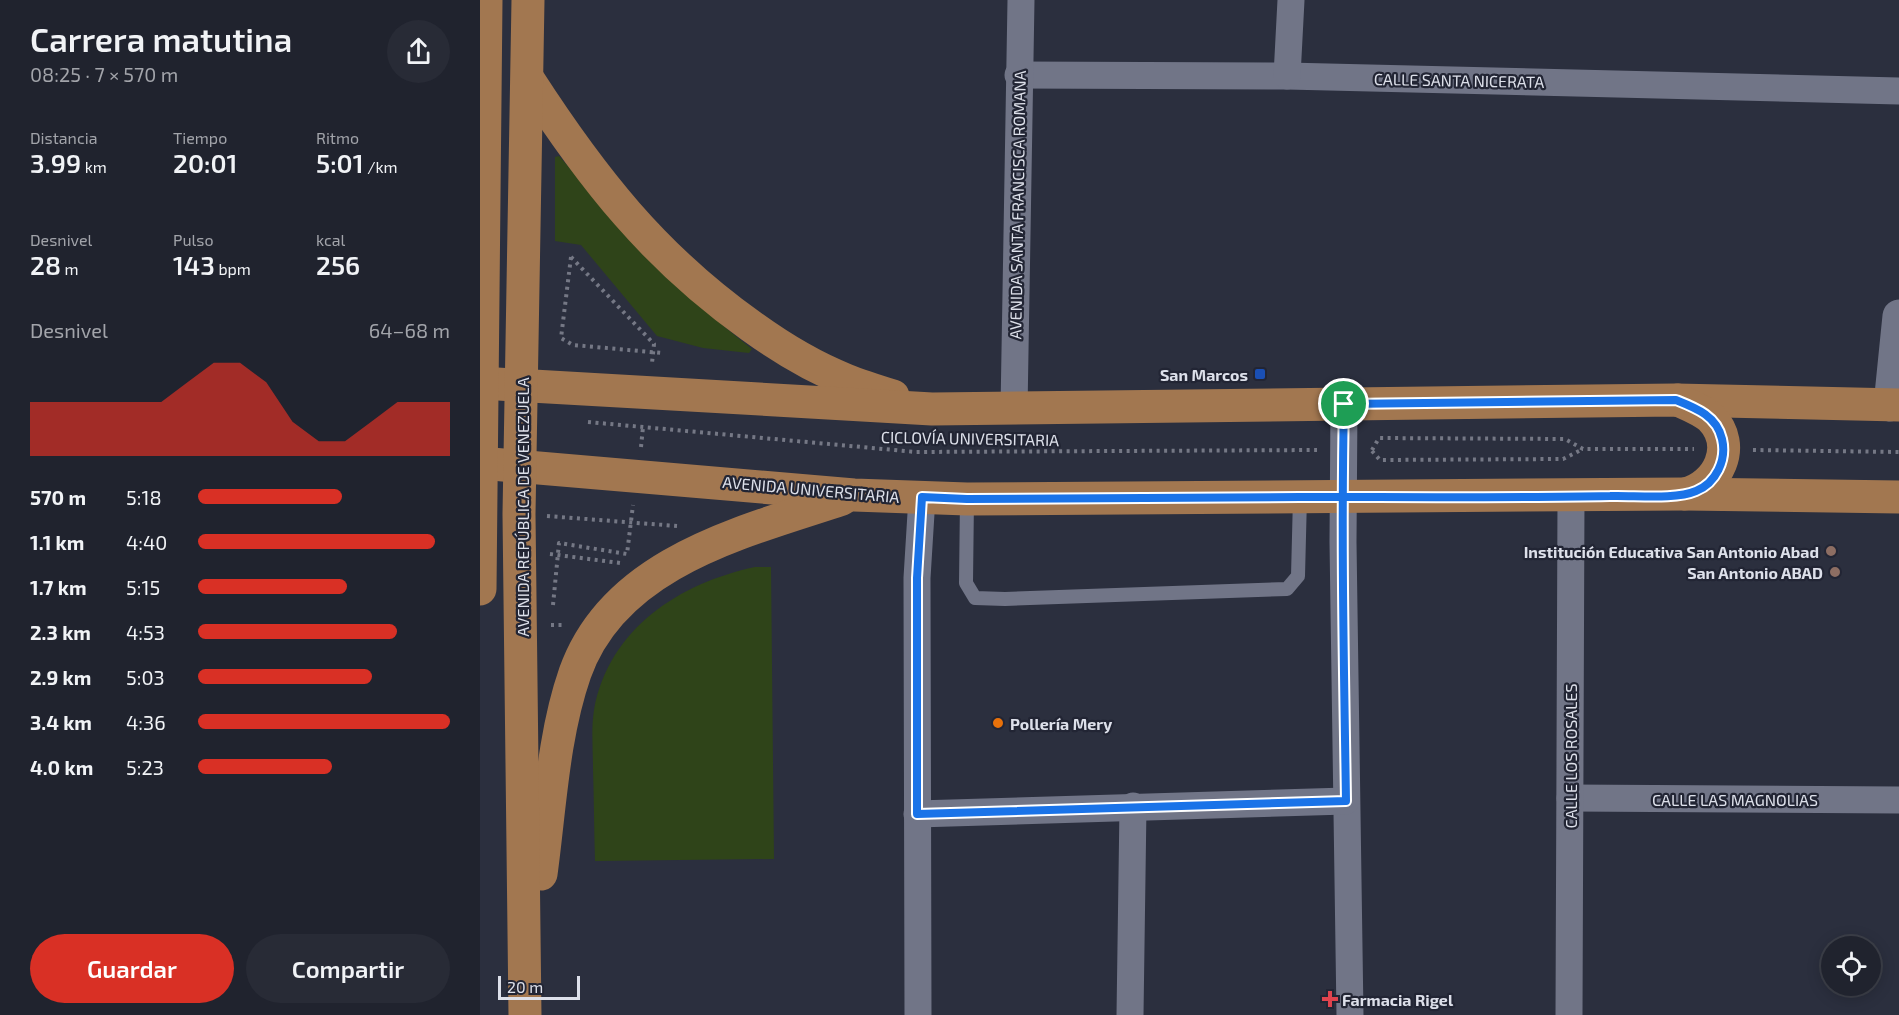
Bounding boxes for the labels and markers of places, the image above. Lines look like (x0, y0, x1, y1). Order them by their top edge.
place label: San Marcos (1160, 365, 1248, 384)
marker: San Marcos (1253, 367, 1267, 381)
pin (1318, 378, 1369, 429)
place label: Institución Educativa San Antonio Abad (1524, 542, 1819, 561)
marker: Institución Educativa San Antonio Abad (1824, 544, 1838, 558)
place label: San Antonio ABAD (1687, 563, 1823, 582)
marker: San Antonio ABAD (1828, 565, 1842, 579)
place label: Pollería Mery (1010, 714, 1112, 734)
marker: Pollería Mery (991, 716, 1005, 730)
place label: Farmacia Rigel (1342, 990, 1454, 1009)
marker: Farmacia Rigel (1323, 992, 1337, 1006)

